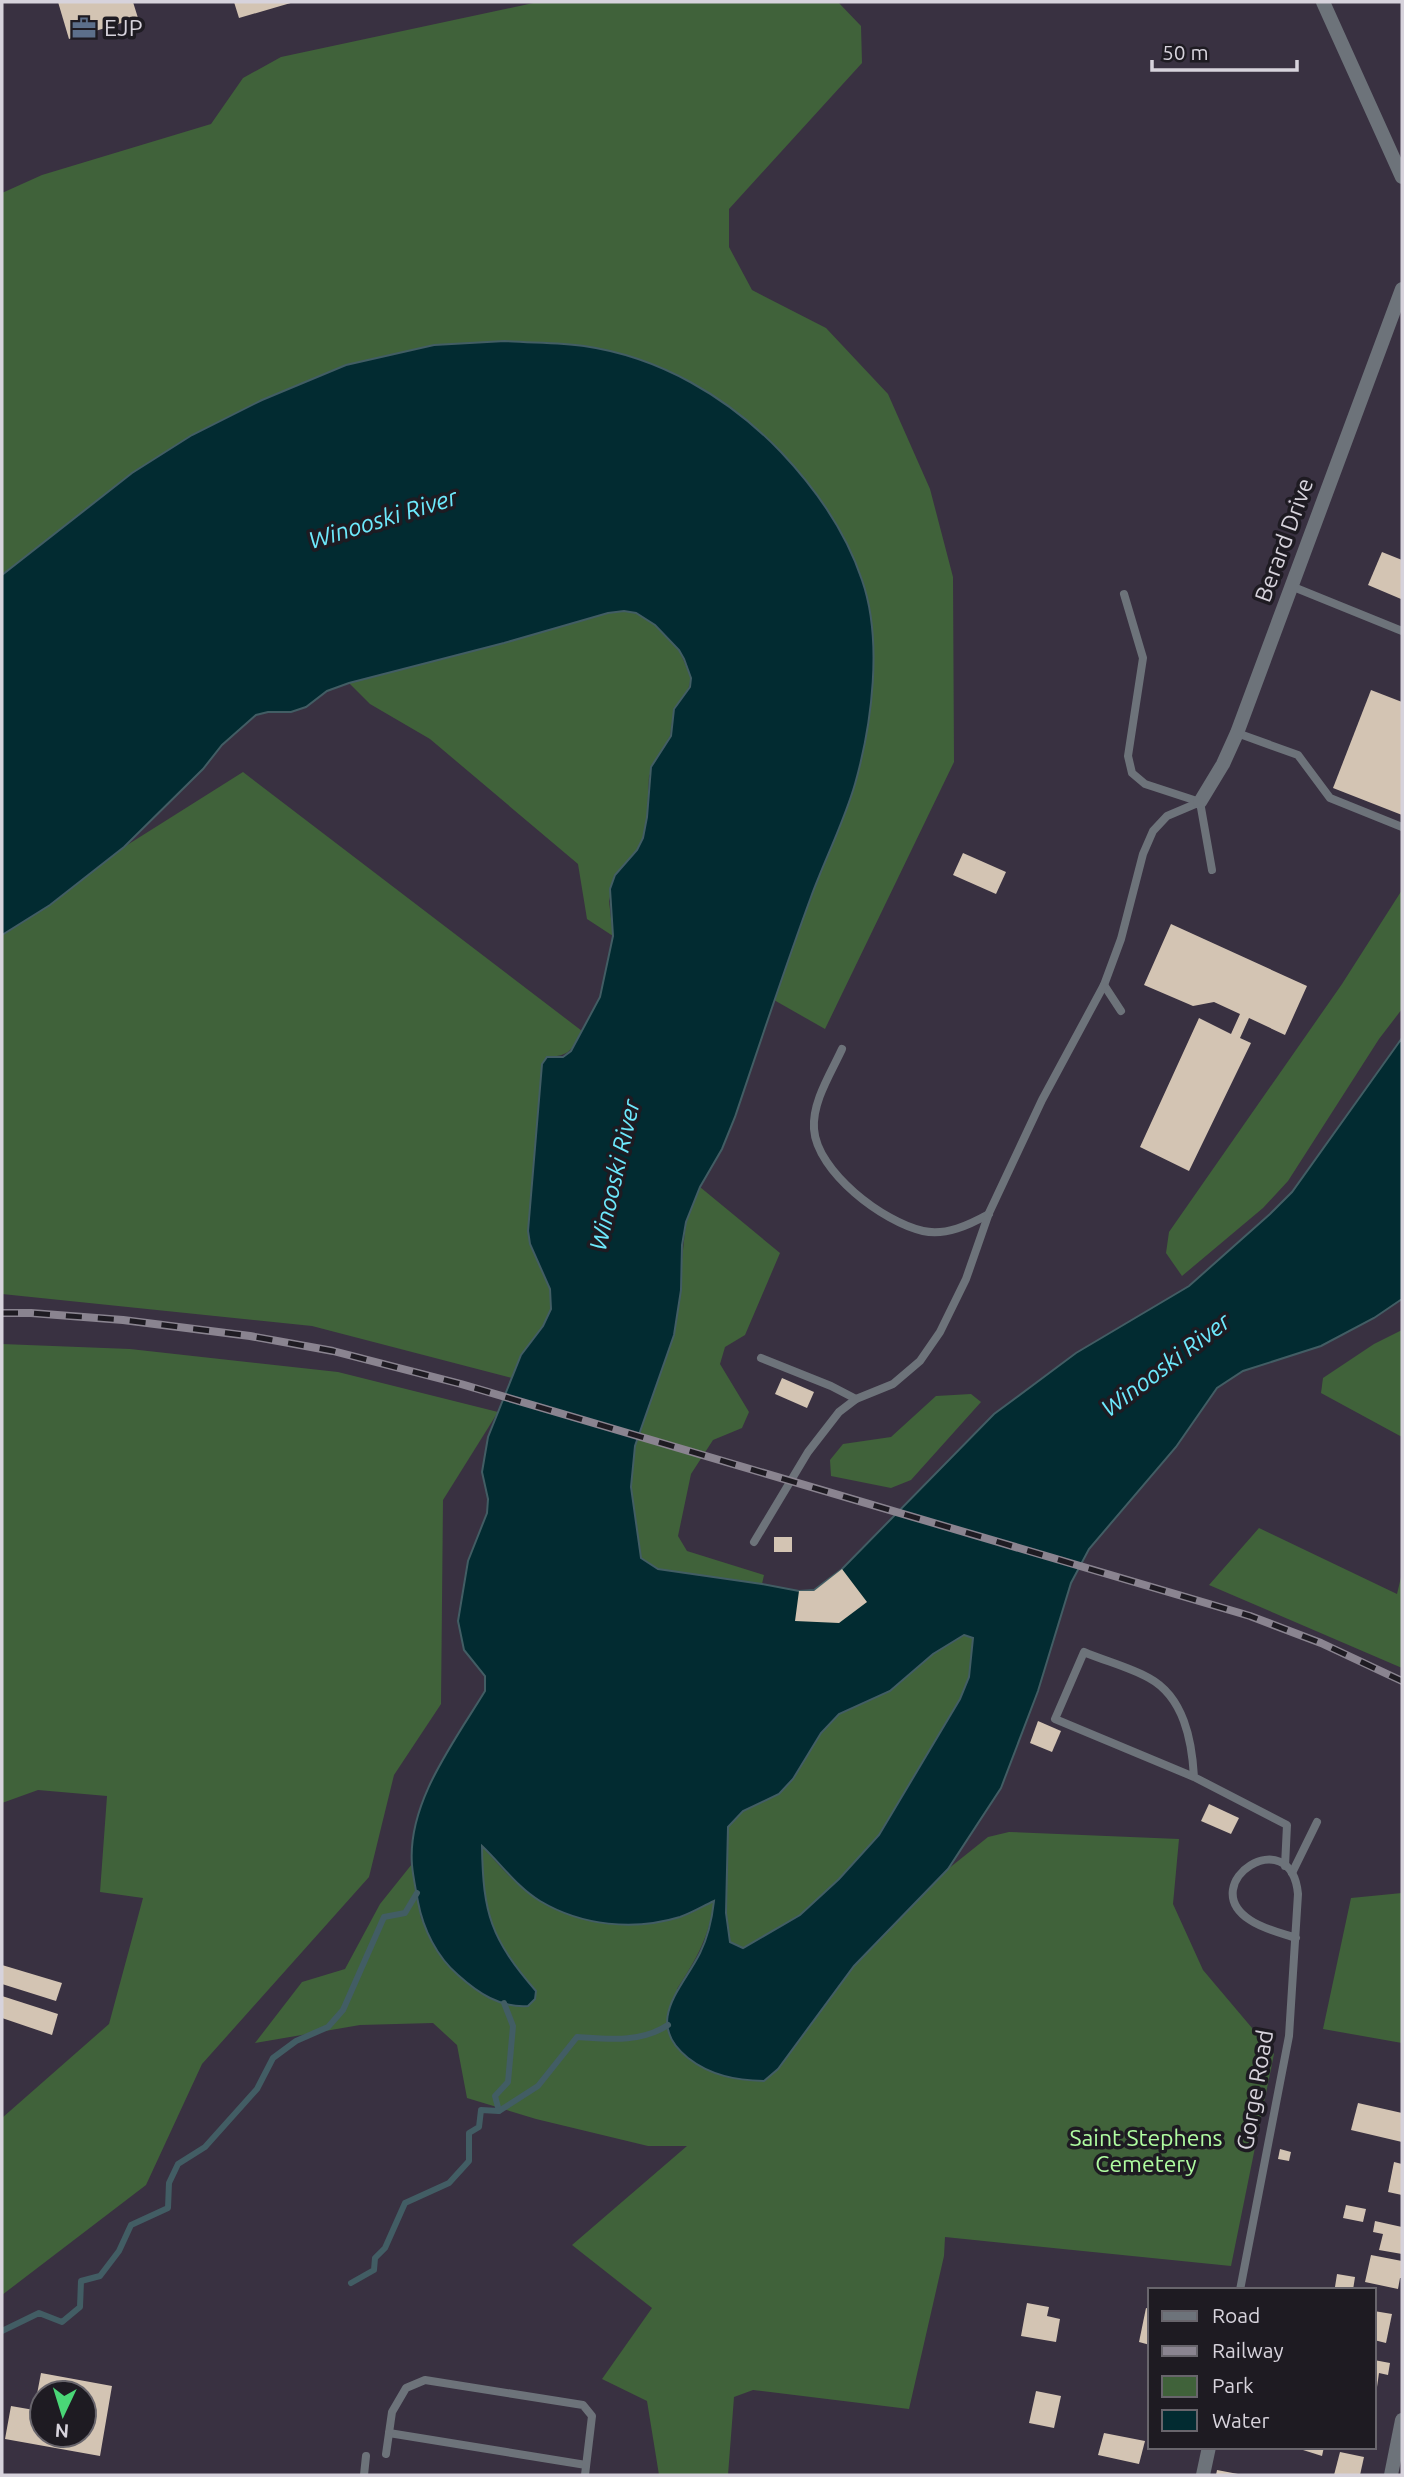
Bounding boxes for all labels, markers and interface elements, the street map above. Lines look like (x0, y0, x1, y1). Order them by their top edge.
office icon: EJP (70, 14, 98, 42)
place label: EJP (104, 15, 142, 40)
scale bar (1152, 28, 1297, 72)
text: 50 m (1162, 40, 1209, 64)
street label: Berard Drive (1250, 475, 1317, 605)
water label: Winooski River (305, 483, 461, 554)
water label: Winooski River (584, 1096, 645, 1253)
water label: Winooski River (1096, 1307, 1236, 1422)
street label: Gorge Road (1232, 2028, 1277, 2152)
park label: Saint Stephens Cemetery (1069, 2125, 1223, 2176)
legend (1148, 2288, 1376, 2449)
text: Road (1212, 2303, 1260, 2327)
text: Railway (1212, 2338, 1284, 2362)
text: Park (1212, 2373, 1254, 2397)
north arrow (28, 2379, 98, 2449)
text: Water (1212, 2408, 1270, 2432)
text: N (54, 2419, 70, 2442)

